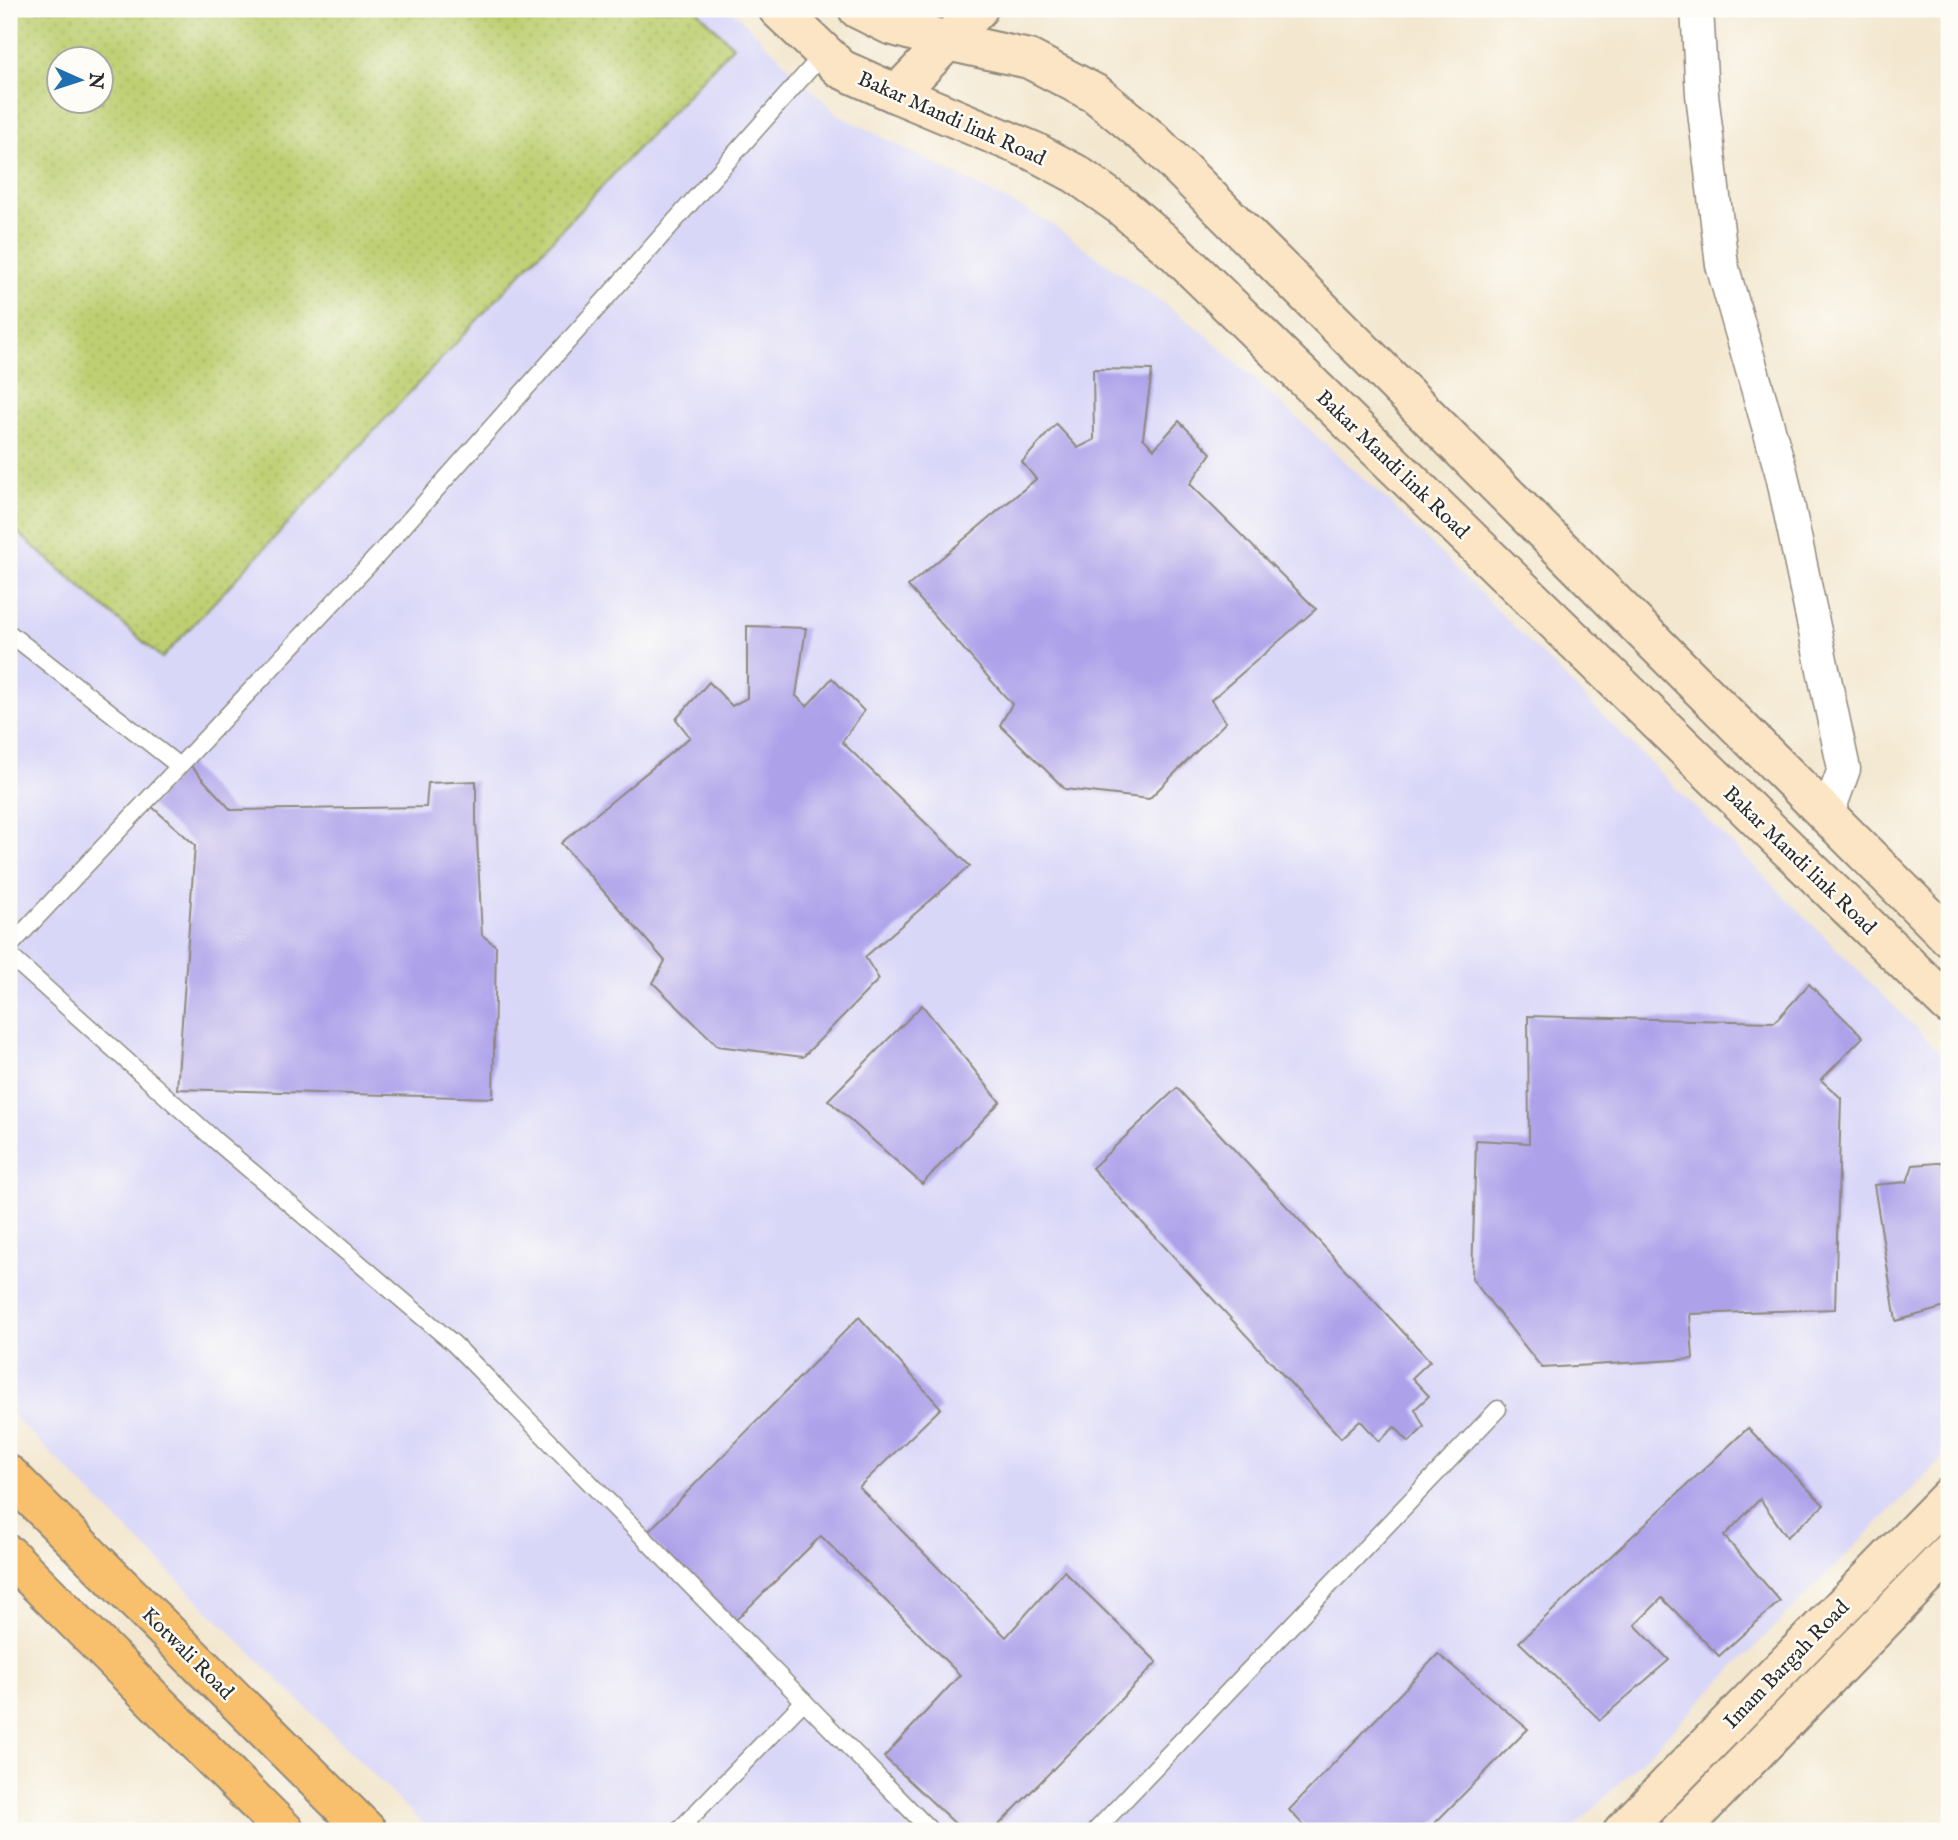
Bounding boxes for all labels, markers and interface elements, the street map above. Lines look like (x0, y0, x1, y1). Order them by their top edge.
north arrow (46, 46, 116, 116)
street label: Bakar Mandi link Road (853, 66, 1050, 173)
text: N (83, 71, 107, 90)
street label: Bakar Mandi link Road (1310, 385, 1475, 546)
street label: Bakar Mandi link Road (1717, 781, 1882, 942)
street label: Imam Bargah Road (1718, 1594, 1856, 1735)
street label: Kotwali Road (135, 1602, 239, 1707)

